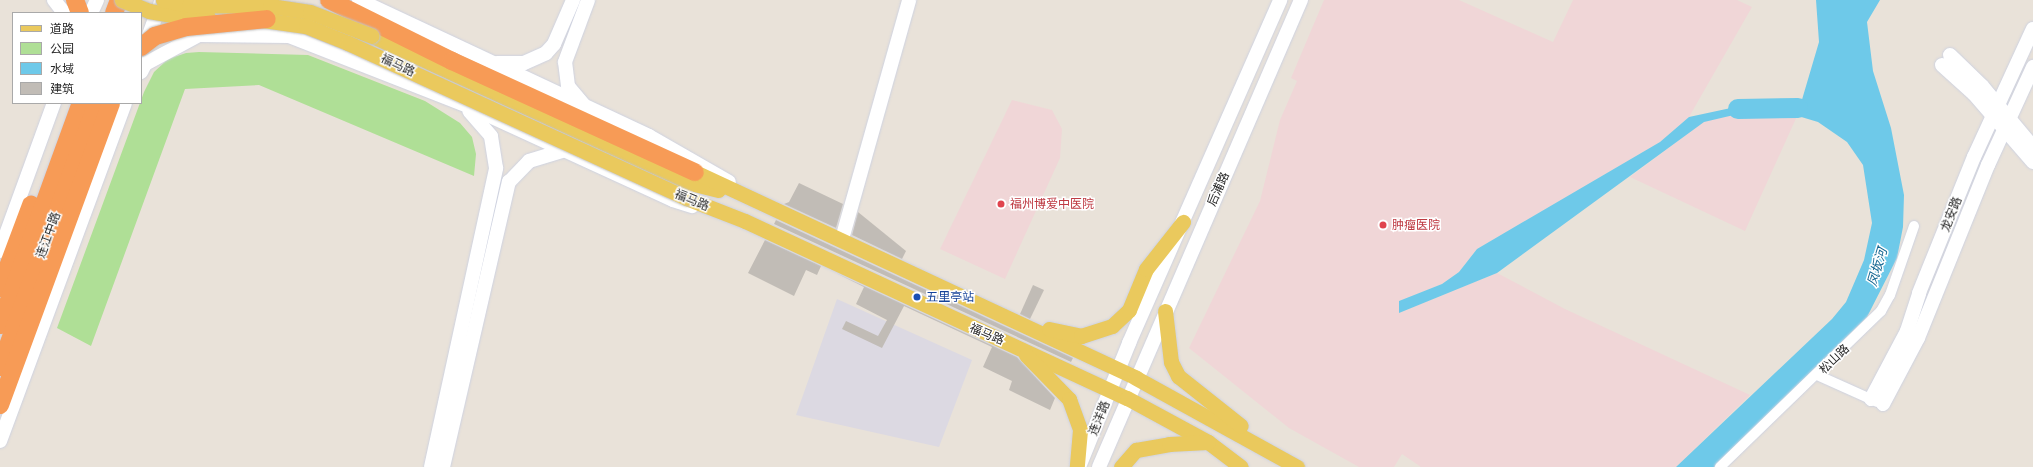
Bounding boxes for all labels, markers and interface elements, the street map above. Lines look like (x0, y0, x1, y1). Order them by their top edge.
legend (12, 12, 142, 104)
text: 道路 (50, 19, 74, 38)
text: 公园 (50, 39, 74, 58)
street label: 福马路 (379, 51, 417, 79)
text: 水域 (50, 59, 74, 78)
text: 建筑 (50, 79, 74, 98)
street label: 后浦路 (1204, 170, 1232, 208)
street label: 福马路 (673, 187, 711, 213)
street label: 龙安路 (1938, 195, 1964, 233)
place label: 福州博爱中医院 (1010, 197, 1094, 211)
marker: 福州博爱中医院 (995, 198, 1007, 210)
street label: 连江中路 (33, 210, 63, 260)
place label: 肿瘤医院 (1392, 218, 1440, 232)
marker: 肿瘤医院 (1377, 219, 1389, 231)
water label: 凤坂河 (1864, 246, 1890, 288)
place label: 五里亭站 (926, 290, 974, 304)
marker: 五里亭站 (911, 291, 923, 303)
street label: 福马路 (968, 320, 1006, 348)
street label: 松山路 (1816, 341, 1852, 377)
street label: 连洋路 (1086, 399, 1112, 437)

